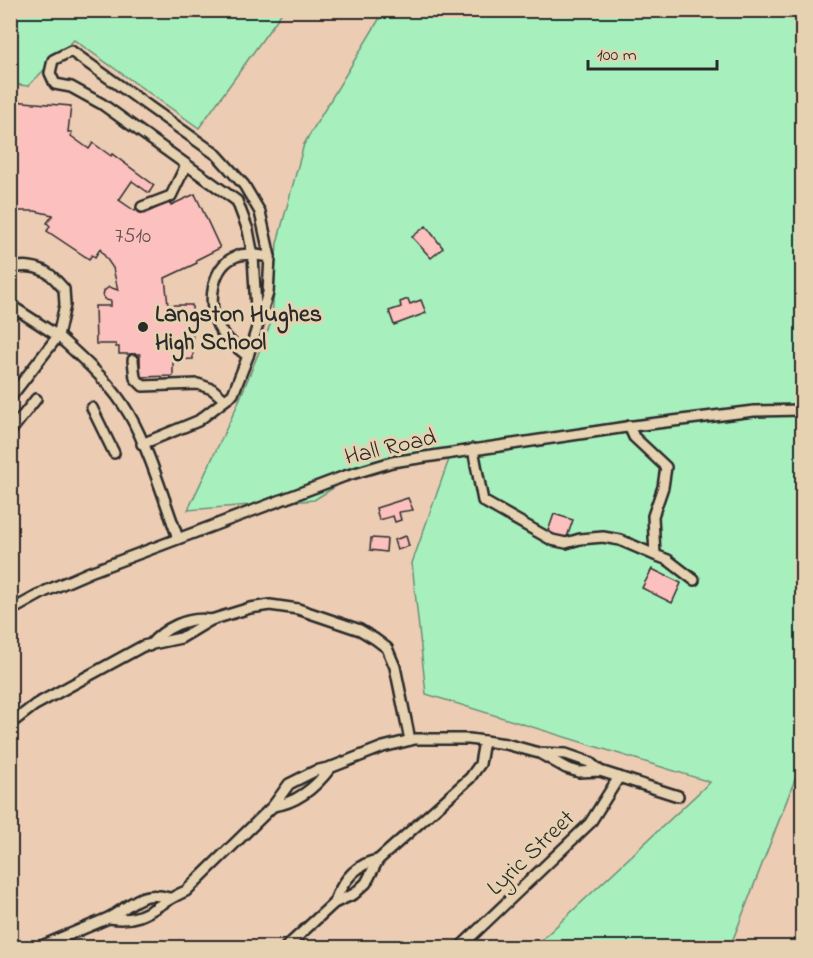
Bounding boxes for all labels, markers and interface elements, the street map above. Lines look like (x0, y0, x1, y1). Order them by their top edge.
scale bar (588, 33, 717, 71)
text: 100 m (597, 43, 637, 69)
house number: 7510 (115, 222, 151, 252)
place label: Langston Hughes High School (155, 298, 322, 362)
marker: Langston Hughes High School (136, 320, 150, 334)
street label: Hall Road (341, 421, 440, 476)
street label: Lyric Street (480, 803, 585, 906)

